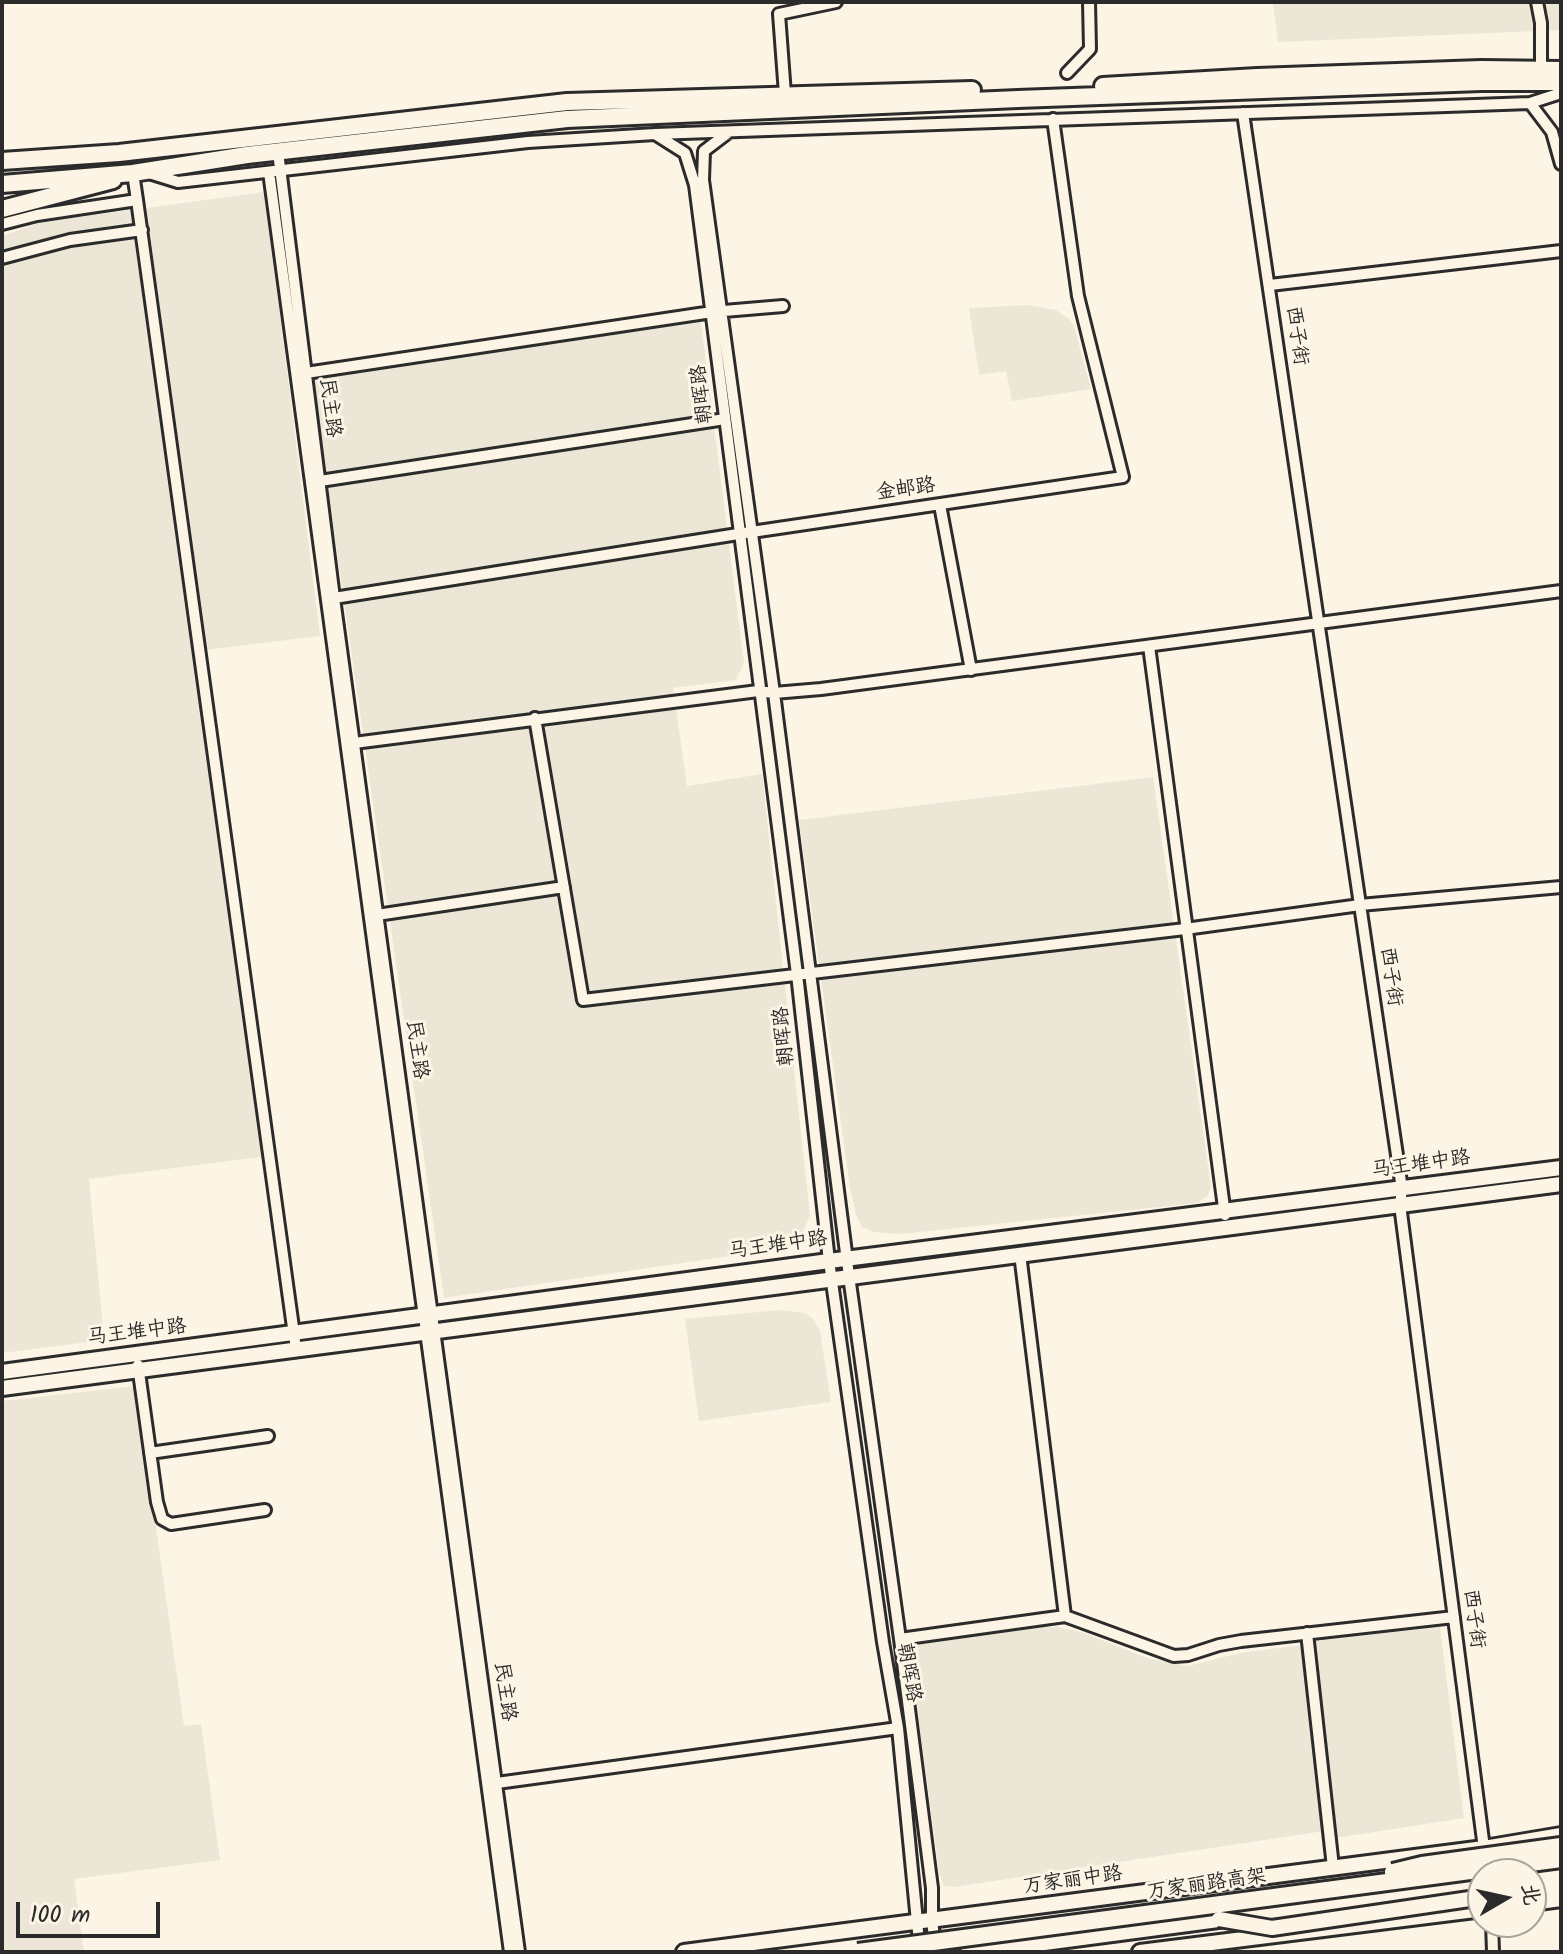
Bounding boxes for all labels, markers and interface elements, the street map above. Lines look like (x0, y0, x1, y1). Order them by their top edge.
street label: 西子街 (1279, 305, 1311, 367)
street label: 朝晖路 (688, 363, 720, 425)
street label: 民主路 (312, 377, 344, 439)
street label: 金邮路 (875, 475, 937, 507)
street label: 西子街 (1373, 946, 1405, 1008)
street label: 朝晖路 (771, 1005, 801, 1067)
street label: 民主路 (399, 1019, 431, 1081)
street label: 马王堆中路 (1370, 1147, 1472, 1185)
street label: 马王堆中路 (727, 1228, 829, 1266)
street label: 马王堆中路 (86, 1316, 188, 1352)
street label: 西子街 (1456, 1588, 1488, 1650)
street label: 朝晖路 (890, 1641, 924, 1705)
street label: 民主路 (487, 1661, 519, 1723)
north arrow (1467, 1858, 1547, 1938)
street label: 万家丽中路 (1022, 1863, 1124, 1901)
street label: 万家丽路高架 (1146, 1866, 1268, 1906)
text: 北 (1510, 1881, 1548, 1908)
scale bar (20, 1886, 164, 1936)
text: 100 m (30, 1896, 90, 1935)

